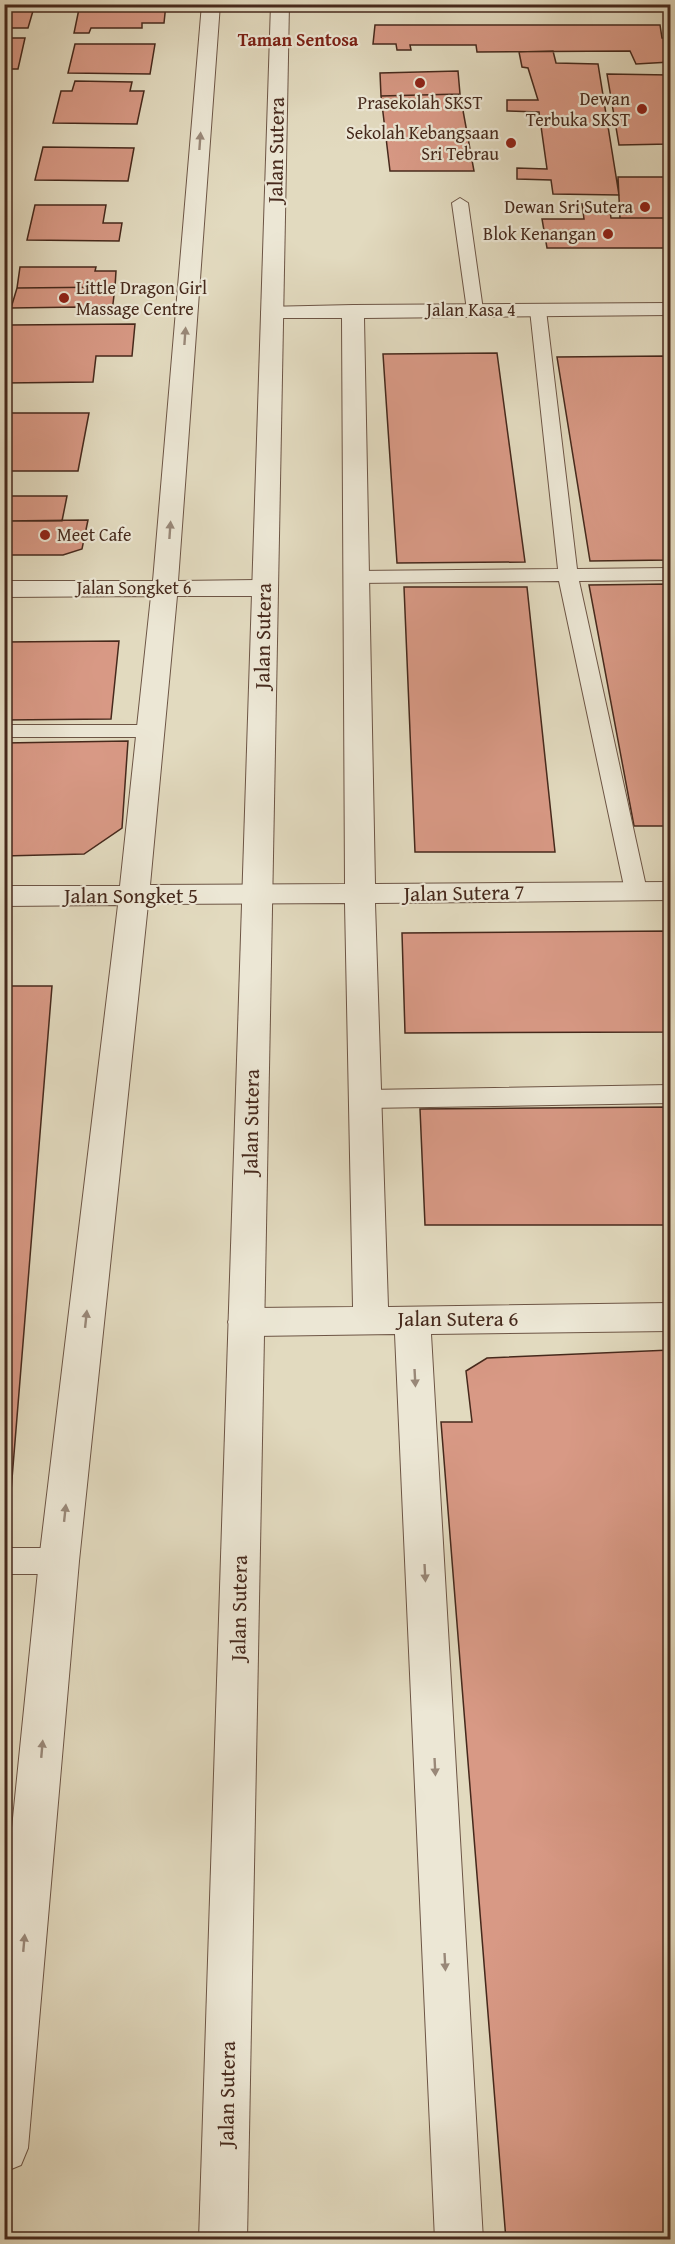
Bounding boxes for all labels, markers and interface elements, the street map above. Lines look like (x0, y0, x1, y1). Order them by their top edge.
district label: Taman Sentosa (238, 26, 359, 53)
marker: Prasekolah SKST (413, 76, 427, 90)
place label: Dewan Terbuka SKST (526, 85, 630, 133)
place label: Prasekolah SKST (358, 89, 482, 116)
street label: Jalan Sutera (259, 97, 292, 206)
marker: Dewan Terbuka SKST (635, 102, 649, 116)
place label: Sekolah Kebangsaan Sri Tebrau (346, 119, 499, 167)
one-way arrow (196, 132, 205, 151)
marker: Sekolah Kebangsaan Sri Tebrau (504, 136, 518, 150)
place label: Dewan Sri Sutera (504, 193, 633, 220)
marker: Dewan Sri Sutera (638, 200, 652, 214)
place label: Blok Kenangan (483, 220, 596, 247)
marker: Blok Kenangan (601, 227, 615, 241)
place label: Little Dragon Girl Massage Centre (76, 274, 207, 322)
marker: Little Dragon Girl Massage Centre (57, 291, 71, 305)
street label: Jalan Kasa 4 (424, 296, 516, 323)
one-way arrow (180, 326, 190, 345)
one-way arrow (165, 520, 175, 539)
place label: Meet Cafe (57, 521, 131, 548)
marker: Meet Cafe (38, 528, 52, 542)
street label: Jalan Songket 6 (74, 574, 192, 601)
street label: Jalan Sutera (246, 583, 279, 692)
street label: Jalan Sutera 7 (400, 876, 525, 909)
street label: Jalan Songket 5 (61, 880, 198, 911)
street label: Jalan Sutera (234, 1069, 267, 1178)
street label: Jalan Sutera 6 (395, 1303, 518, 1334)
one-way arrow (81, 1310, 91, 1329)
one-way arrow (411, 1368, 420, 1387)
one-way arrow (60, 1503, 69, 1522)
street label: Jalan Sutera (222, 1555, 255, 1664)
one-way arrow (421, 1563, 430, 1582)
one-way arrow (37, 1739, 47, 1758)
one-way arrow (430, 1758, 440, 1777)
one-way arrow (19, 1933, 29, 1952)
one-way arrow (440, 1953, 449, 1972)
street label: Jalan Sutera (210, 2041, 243, 2150)

